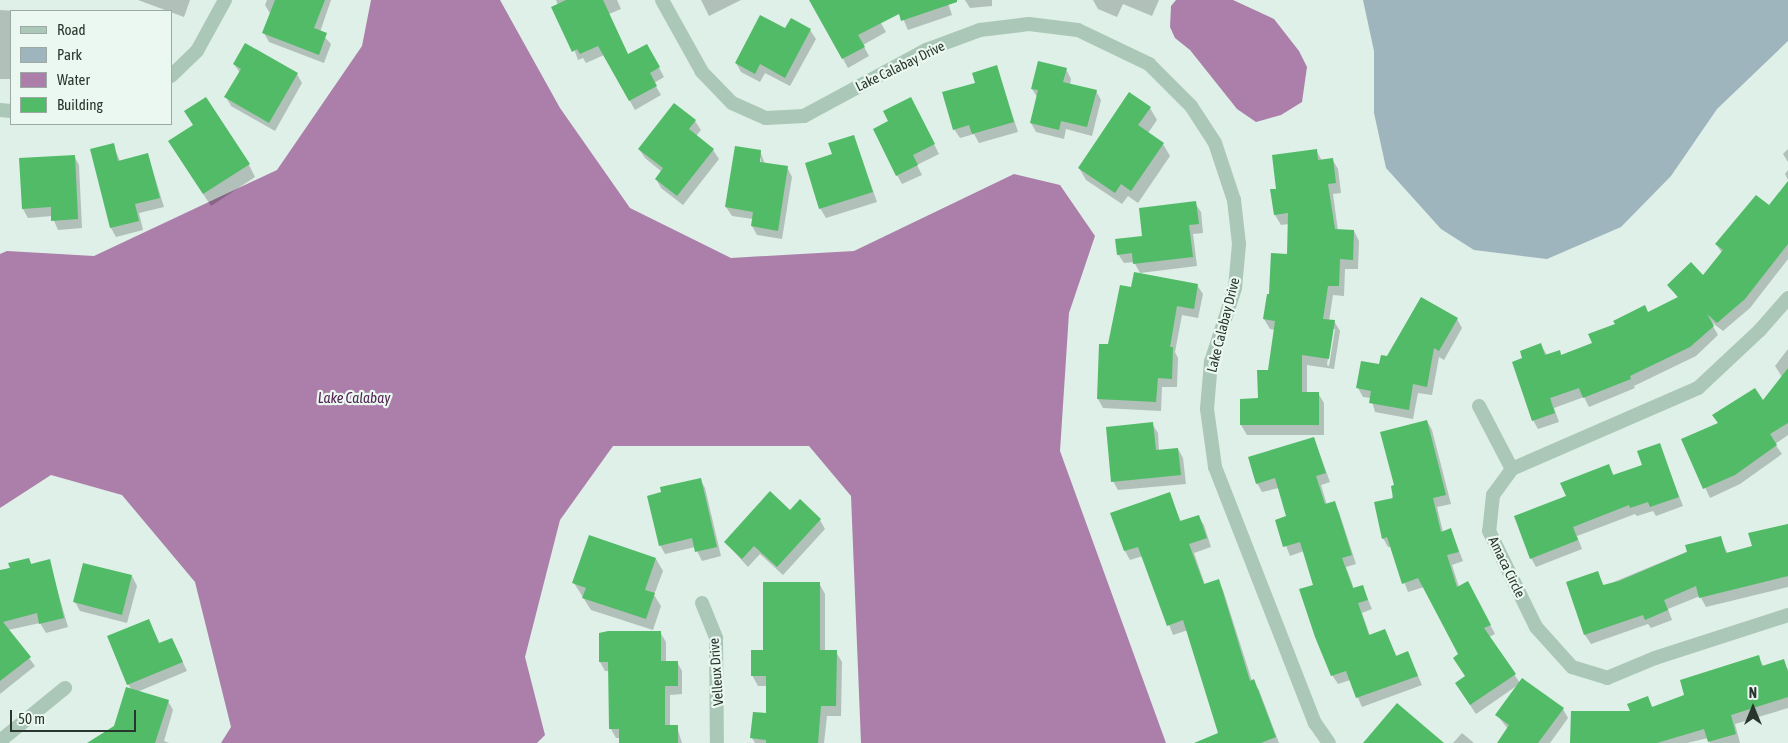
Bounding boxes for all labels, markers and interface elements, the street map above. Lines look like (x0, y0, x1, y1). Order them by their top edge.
legend (10, 10, 172, 125)
text: Road (57, 21, 86, 38)
street label: Lake Calabay Drive (853, 37, 947, 95)
text: Park (57, 46, 82, 63)
text: Water (57, 71, 90, 88)
text: Building (57, 96, 103, 113)
street label: Lake Calabay Drive (1203, 276, 1243, 374)
water label: Lake Calabay (318, 389, 390, 407)
street label: Amaca Circle (1485, 534, 1529, 600)
street label: Velleux Drive (705, 638, 727, 706)
north arrow (1728, 683, 1778, 733)
text: N (1749, 685, 1757, 701)
scale bar (12, 700, 139, 732)
text: 50 m (18, 710, 45, 727)

